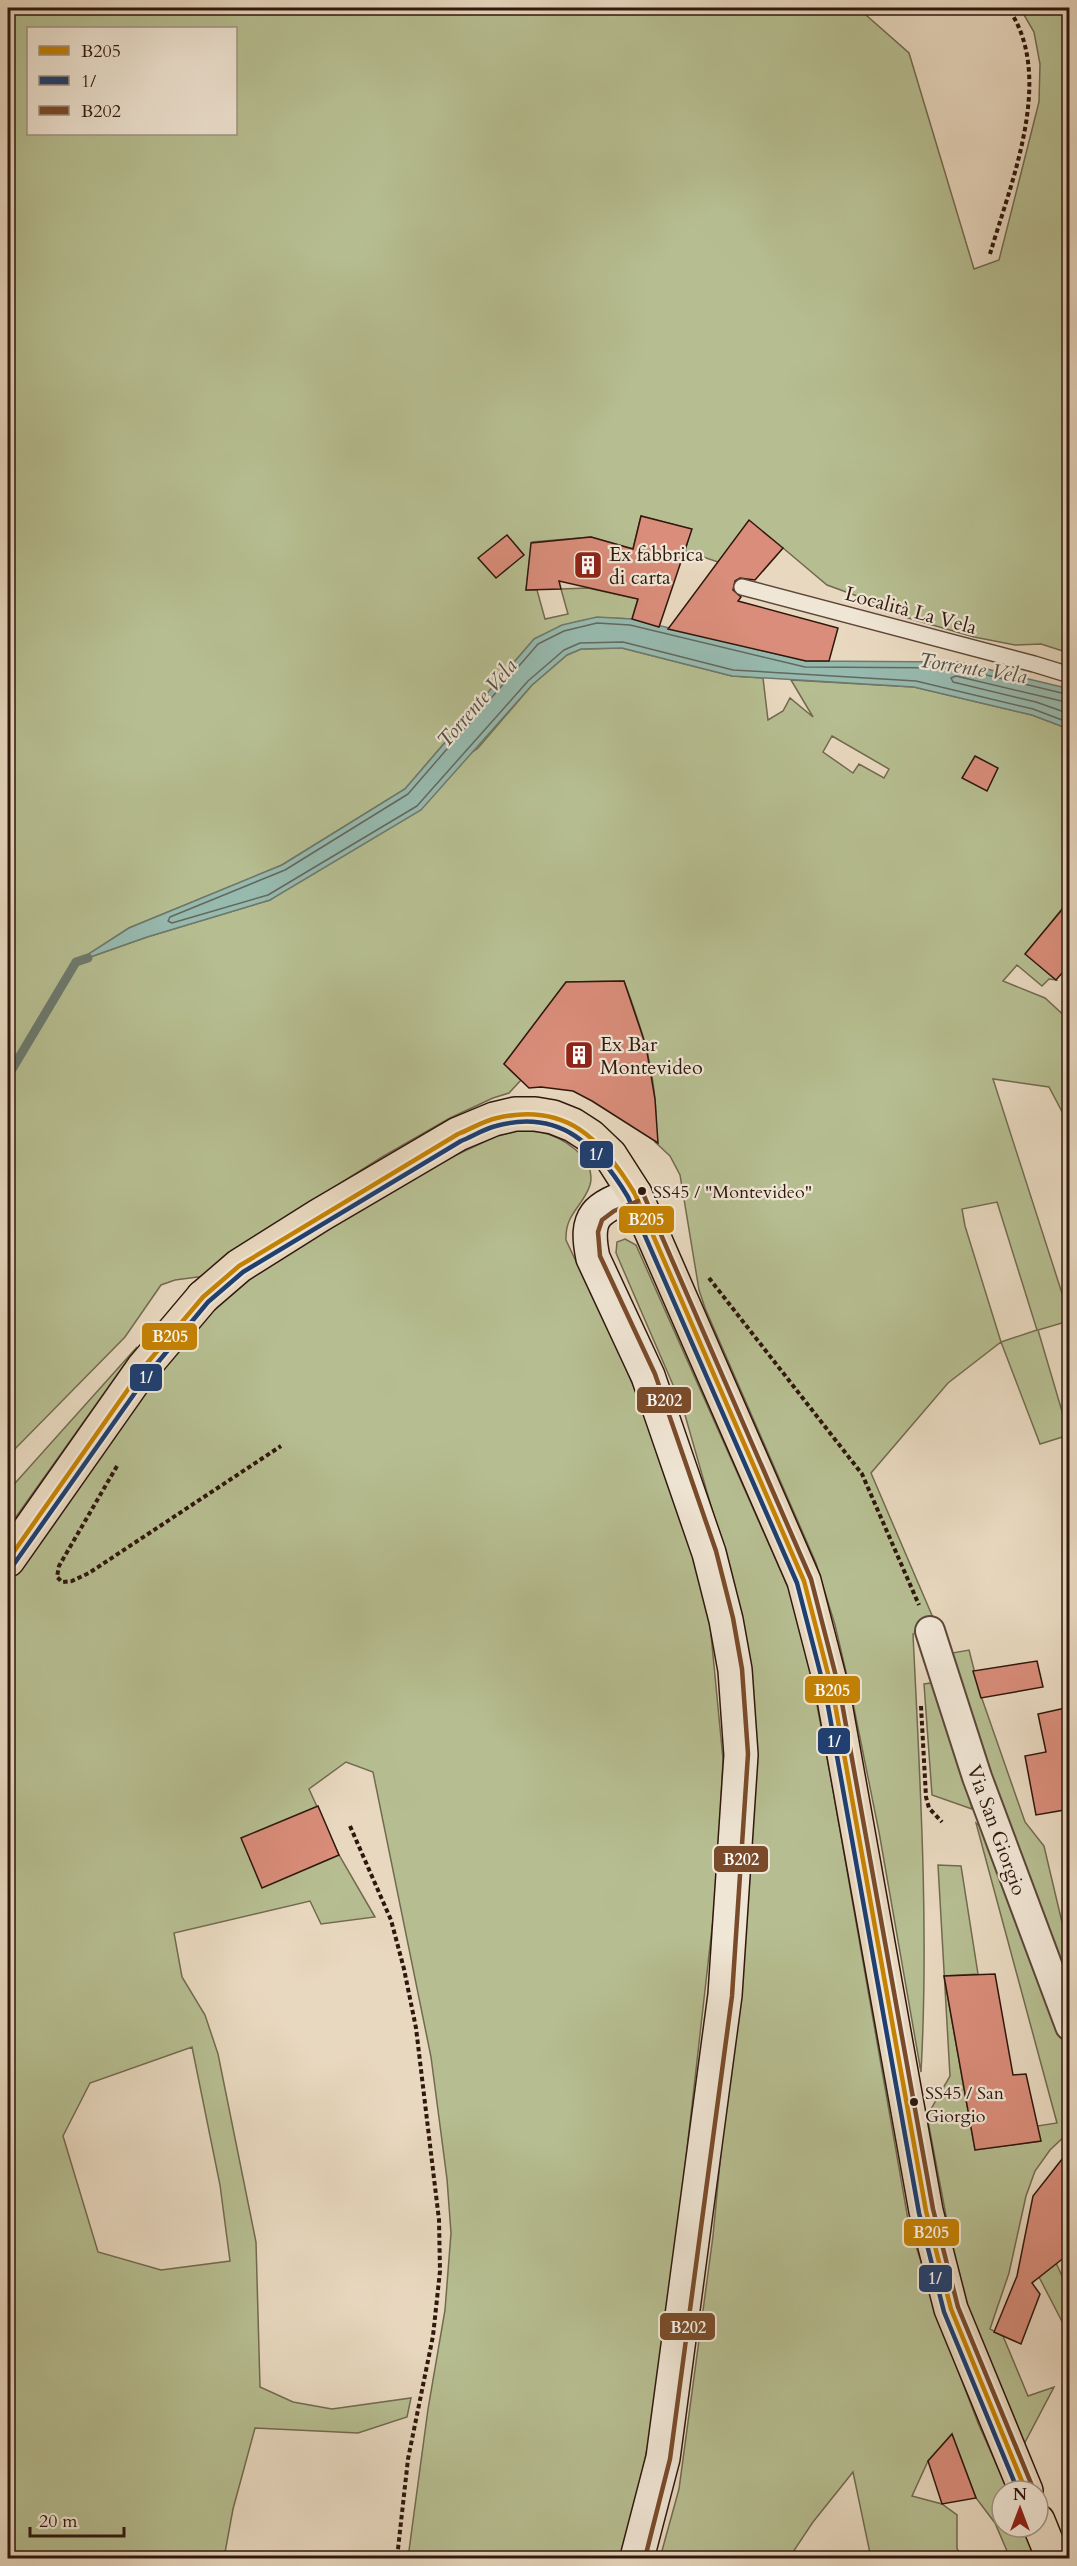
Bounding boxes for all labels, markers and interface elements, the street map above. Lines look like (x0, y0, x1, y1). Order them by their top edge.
legend (27, 27, 237, 135)
text: B205 (81, 39, 121, 64)
text: 1/ (81, 69, 96, 94)
text: B202 (81, 99, 121, 124)
place label: Ex fabbrica di carta (609, 541, 704, 591)
building icon: Ex fabbrica di carta (572, 549, 604, 581)
street label: Località La Vela (842, 580, 980, 641)
water label: Torrente Vela (917, 646, 1029, 691)
water label: Torrente Vela (431, 653, 524, 754)
place label: Ex Bar Montevideo (600, 1031, 703, 1081)
building icon: Ex Bar Montevideo (563, 1039, 595, 1071)
line badge: 1/ (579, 1140, 614, 1169)
text: 1/ (589, 1144, 603, 1166)
place label: SS45 / "Montevideo" (653, 1180, 812, 1205)
marker: SS45 / "Montevideo" (636, 1185, 648, 1197)
line badge: B205 (618, 1205, 675, 1234)
text: B205 (628, 1209, 664, 1231)
line badge: B205 (141, 1322, 198, 1351)
text: B205 (152, 1326, 188, 1348)
line badge: 1/ (129, 1363, 163, 1392)
text: 1/ (139, 1367, 153, 1389)
line badge: B202 (636, 1386, 692, 1414)
text: B202 (646, 1390, 682, 1412)
line badge: B205 (804, 1675, 861, 1704)
text: B205 (814, 1680, 850, 1702)
line badge: 1/ (817, 1727, 851, 1755)
text: 1/ (827, 1731, 841, 1753)
street label: Via San Giorgio (960, 1761, 1033, 1899)
line badge: B202 (713, 1845, 769, 1873)
text: B202 (723, 1849, 759, 1871)
place label: SS45 / San Giorgio (925, 2081, 1005, 2129)
marker: SS45 / San Giorgio (908, 2096, 920, 2108)
line badge: B205 (903, 2218, 960, 2247)
text: B205 (913, 2222, 949, 2244)
line badge: 1/ (918, 2264, 953, 2293)
text: 1/ (928, 2268, 942, 2290)
line badge: B202 (659, 2312, 716, 2341)
text: B202 (670, 2317, 706, 2339)
north arrow (990, 2479, 1050, 2539)
text: N (1013, 2484, 1027, 2506)
scale bar (30, 2500, 124, 2538)
text: 20 m (39, 2509, 78, 2534)

